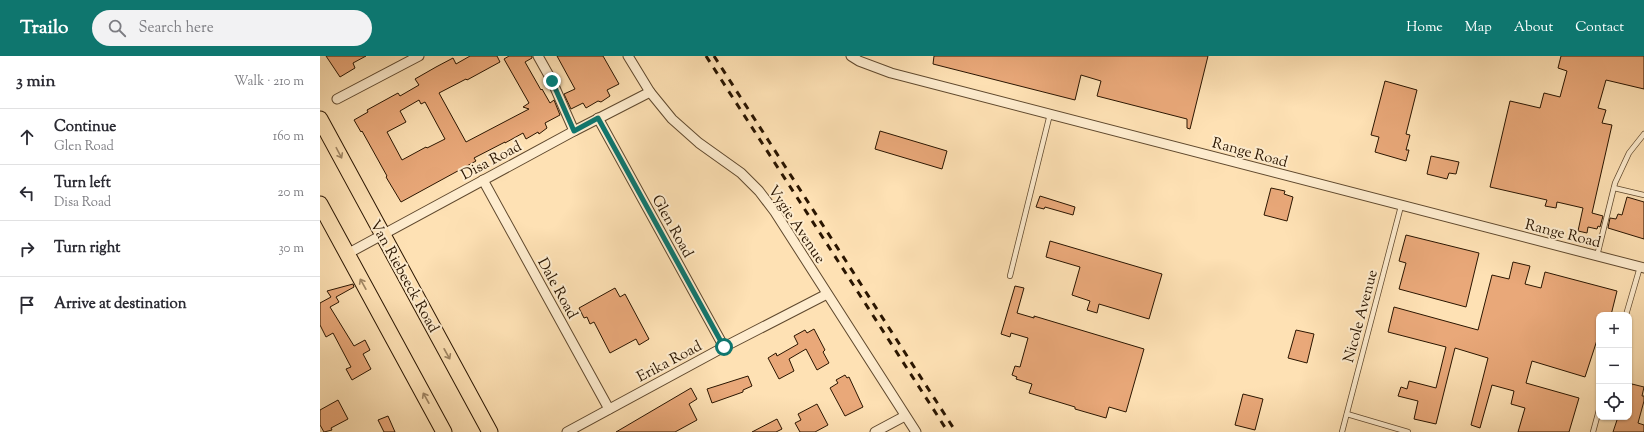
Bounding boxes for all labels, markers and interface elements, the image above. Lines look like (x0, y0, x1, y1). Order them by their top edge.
search box (92, 10, 372, 46)
text: Trailo (20, 15, 68, 42)
icon: search (106, 17, 128, 39)
text: Search here (138, 18, 214, 39)
text: Home (1406, 18, 1443, 38)
text: Map (1465, 18, 1492, 38)
text: About (1514, 18, 1553, 38)
text: Contact (1575, 18, 1624, 38)
text: 3 min (16, 70, 55, 94)
route end (543, 72, 561, 90)
text: Walk · 210 m (234, 73, 304, 91)
text: Continue (54, 117, 116, 138)
icon: ahead (16, 126, 38, 148)
text: 160 m (273, 128, 304, 146)
street label: Range Road (1209, 133, 1290, 174)
street label: Disa Road (458, 136, 526, 186)
text: Glen Road (54, 138, 114, 156)
one-way arrow (335, 147, 343, 159)
text: Turn left (54, 173, 111, 194)
icon: left (16, 182, 38, 204)
street label: Vygie Avenue (762, 182, 830, 268)
text: 20 m (278, 184, 304, 202)
street label: Glen Road (646, 191, 698, 262)
text: Disa Road (54, 194, 111, 212)
street label: Range Road (1522, 215, 1603, 254)
street label: Van Riebeeck Road (364, 217, 444, 337)
icon: right (16, 238, 38, 260)
text: Turn right (54, 238, 120, 259)
text: 30 m (278, 240, 304, 258)
street label: Dale Road (531, 254, 582, 323)
street label: Nicole Avenue (1339, 268, 1384, 365)
one-way arrow (359, 278, 367, 290)
icon: arrive (16, 294, 38, 316)
text: Arrive at destination (54, 294, 187, 315)
map controls (1596, 312, 1632, 420)
button: + (1596, 312, 1632, 348)
street label: Erika Road (633, 336, 706, 388)
route start (715, 338, 733, 356)
one-way arrow (444, 347, 452, 359)
button: − (1596, 348, 1632, 384)
button: locate (1596, 384, 1632, 420)
one-way arrow (421, 392, 429, 404)

